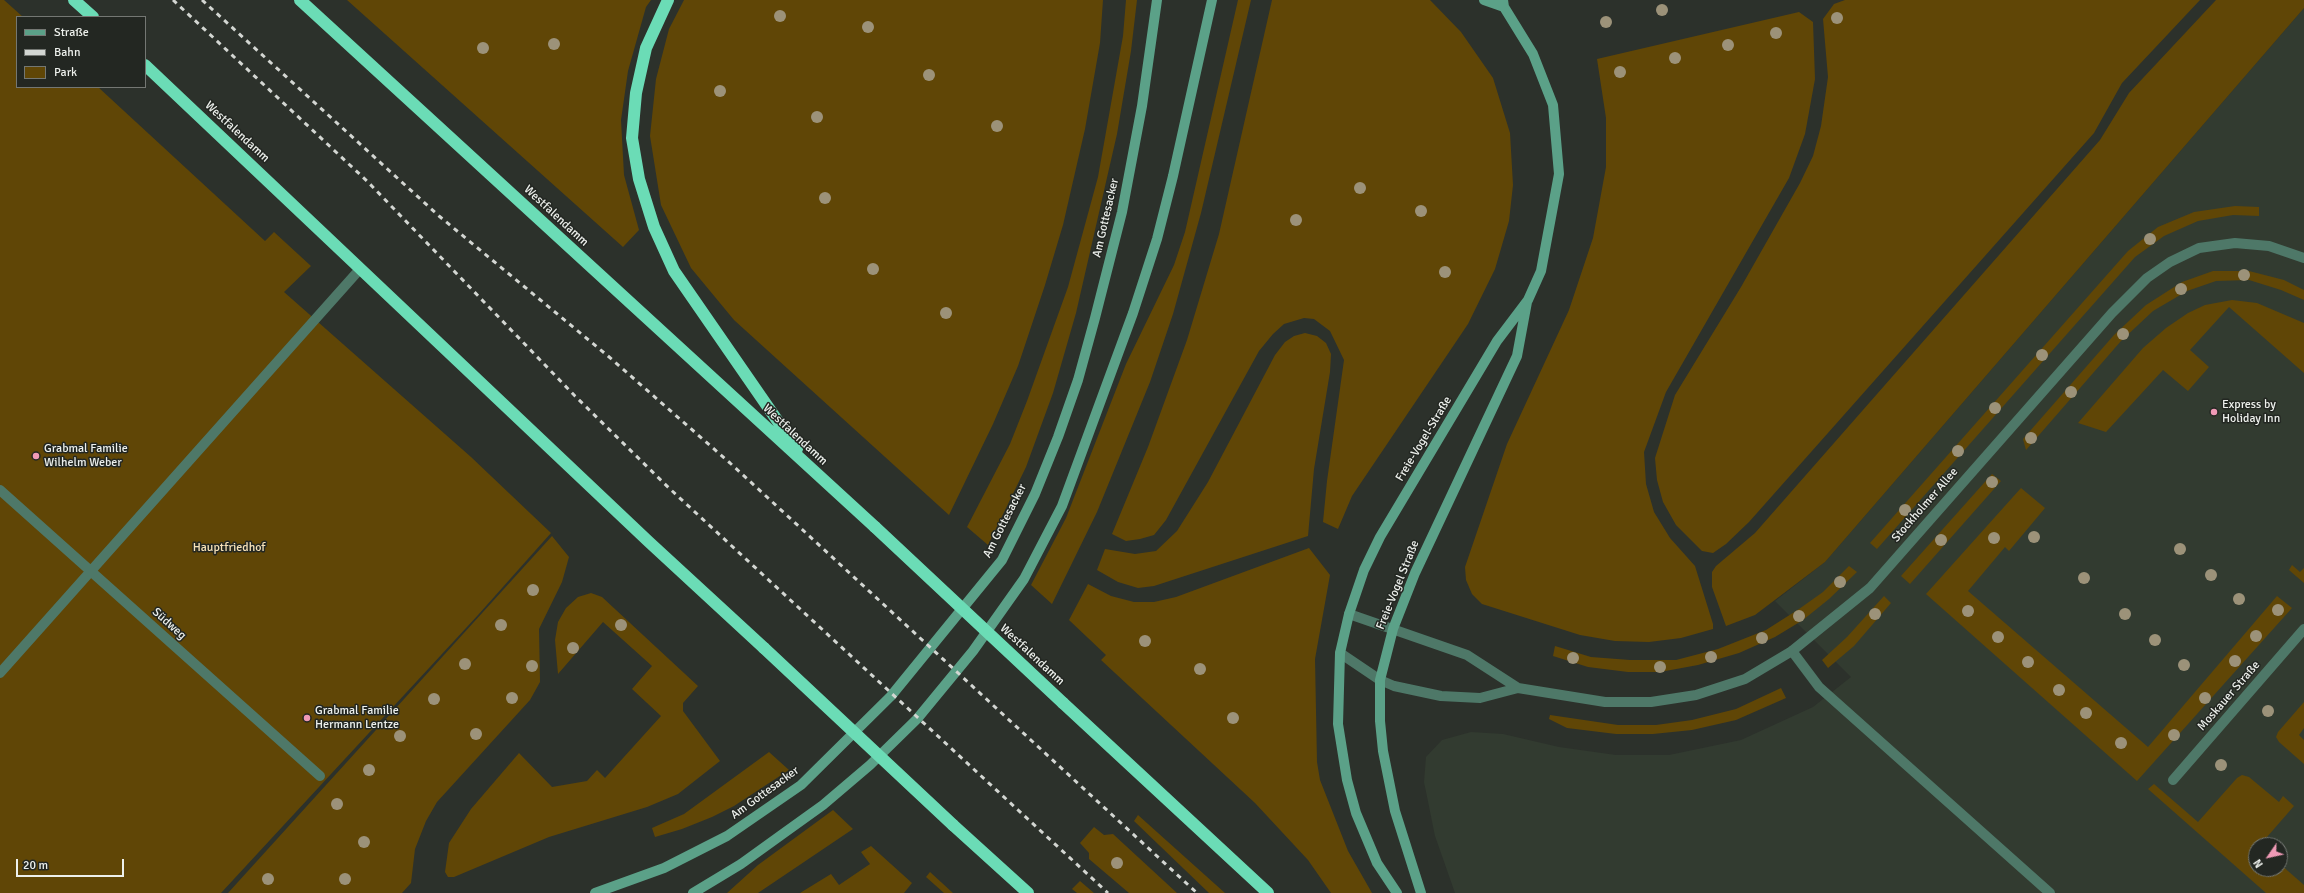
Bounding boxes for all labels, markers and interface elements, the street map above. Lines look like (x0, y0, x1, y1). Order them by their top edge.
legend (16, 16, 146, 88)
text: Straße (54, 25, 89, 40)
text: Bahn (54, 45, 80, 60)
text: Park (54, 65, 77, 80)
street label: Westfalendamm (202, 98, 272, 166)
street label: Am Gottesacker (1090, 177, 1122, 259)
street label: Westfalendamm (521, 182, 591, 250)
street label: Freie-Vogel-Straße (1393, 394, 1455, 484)
place label: Express by Holiday Inn (2222, 398, 2280, 426)
street label: Westfalendamm (760, 401, 830, 469)
marker: Express by Holiday Inn (2209, 407, 2219, 417)
place label: Grabmal Familie Wilhelm Weber (44, 442, 128, 470)
marker: Grabmal Familie Wilhelm Weber (31, 451, 41, 461)
street label: Stockholmer Allee (1889, 465, 1961, 545)
street label: Am Gottesacker (980, 482, 1030, 560)
street label: Freie-Vogel Straße (1374, 538, 1422, 632)
park label: Hauptfriedhof (193, 541, 265, 555)
street label: Südweg (149, 605, 189, 643)
street label: Westfalendamm (997, 621, 1067, 689)
street label: Moskauer Straße (2195, 658, 2263, 734)
place label: Grabmal Familie Hermann Lentze (315, 704, 399, 732)
marker: Grabmal Familie Hermann Lentze (302, 713, 312, 723)
street label: Am Gottesacker (728, 763, 802, 823)
north arrow (2248, 837, 2288, 877)
scale bar (18, 851, 126, 877)
text: N (2251, 857, 2266, 870)
text: 20 m (23, 858, 48, 873)

